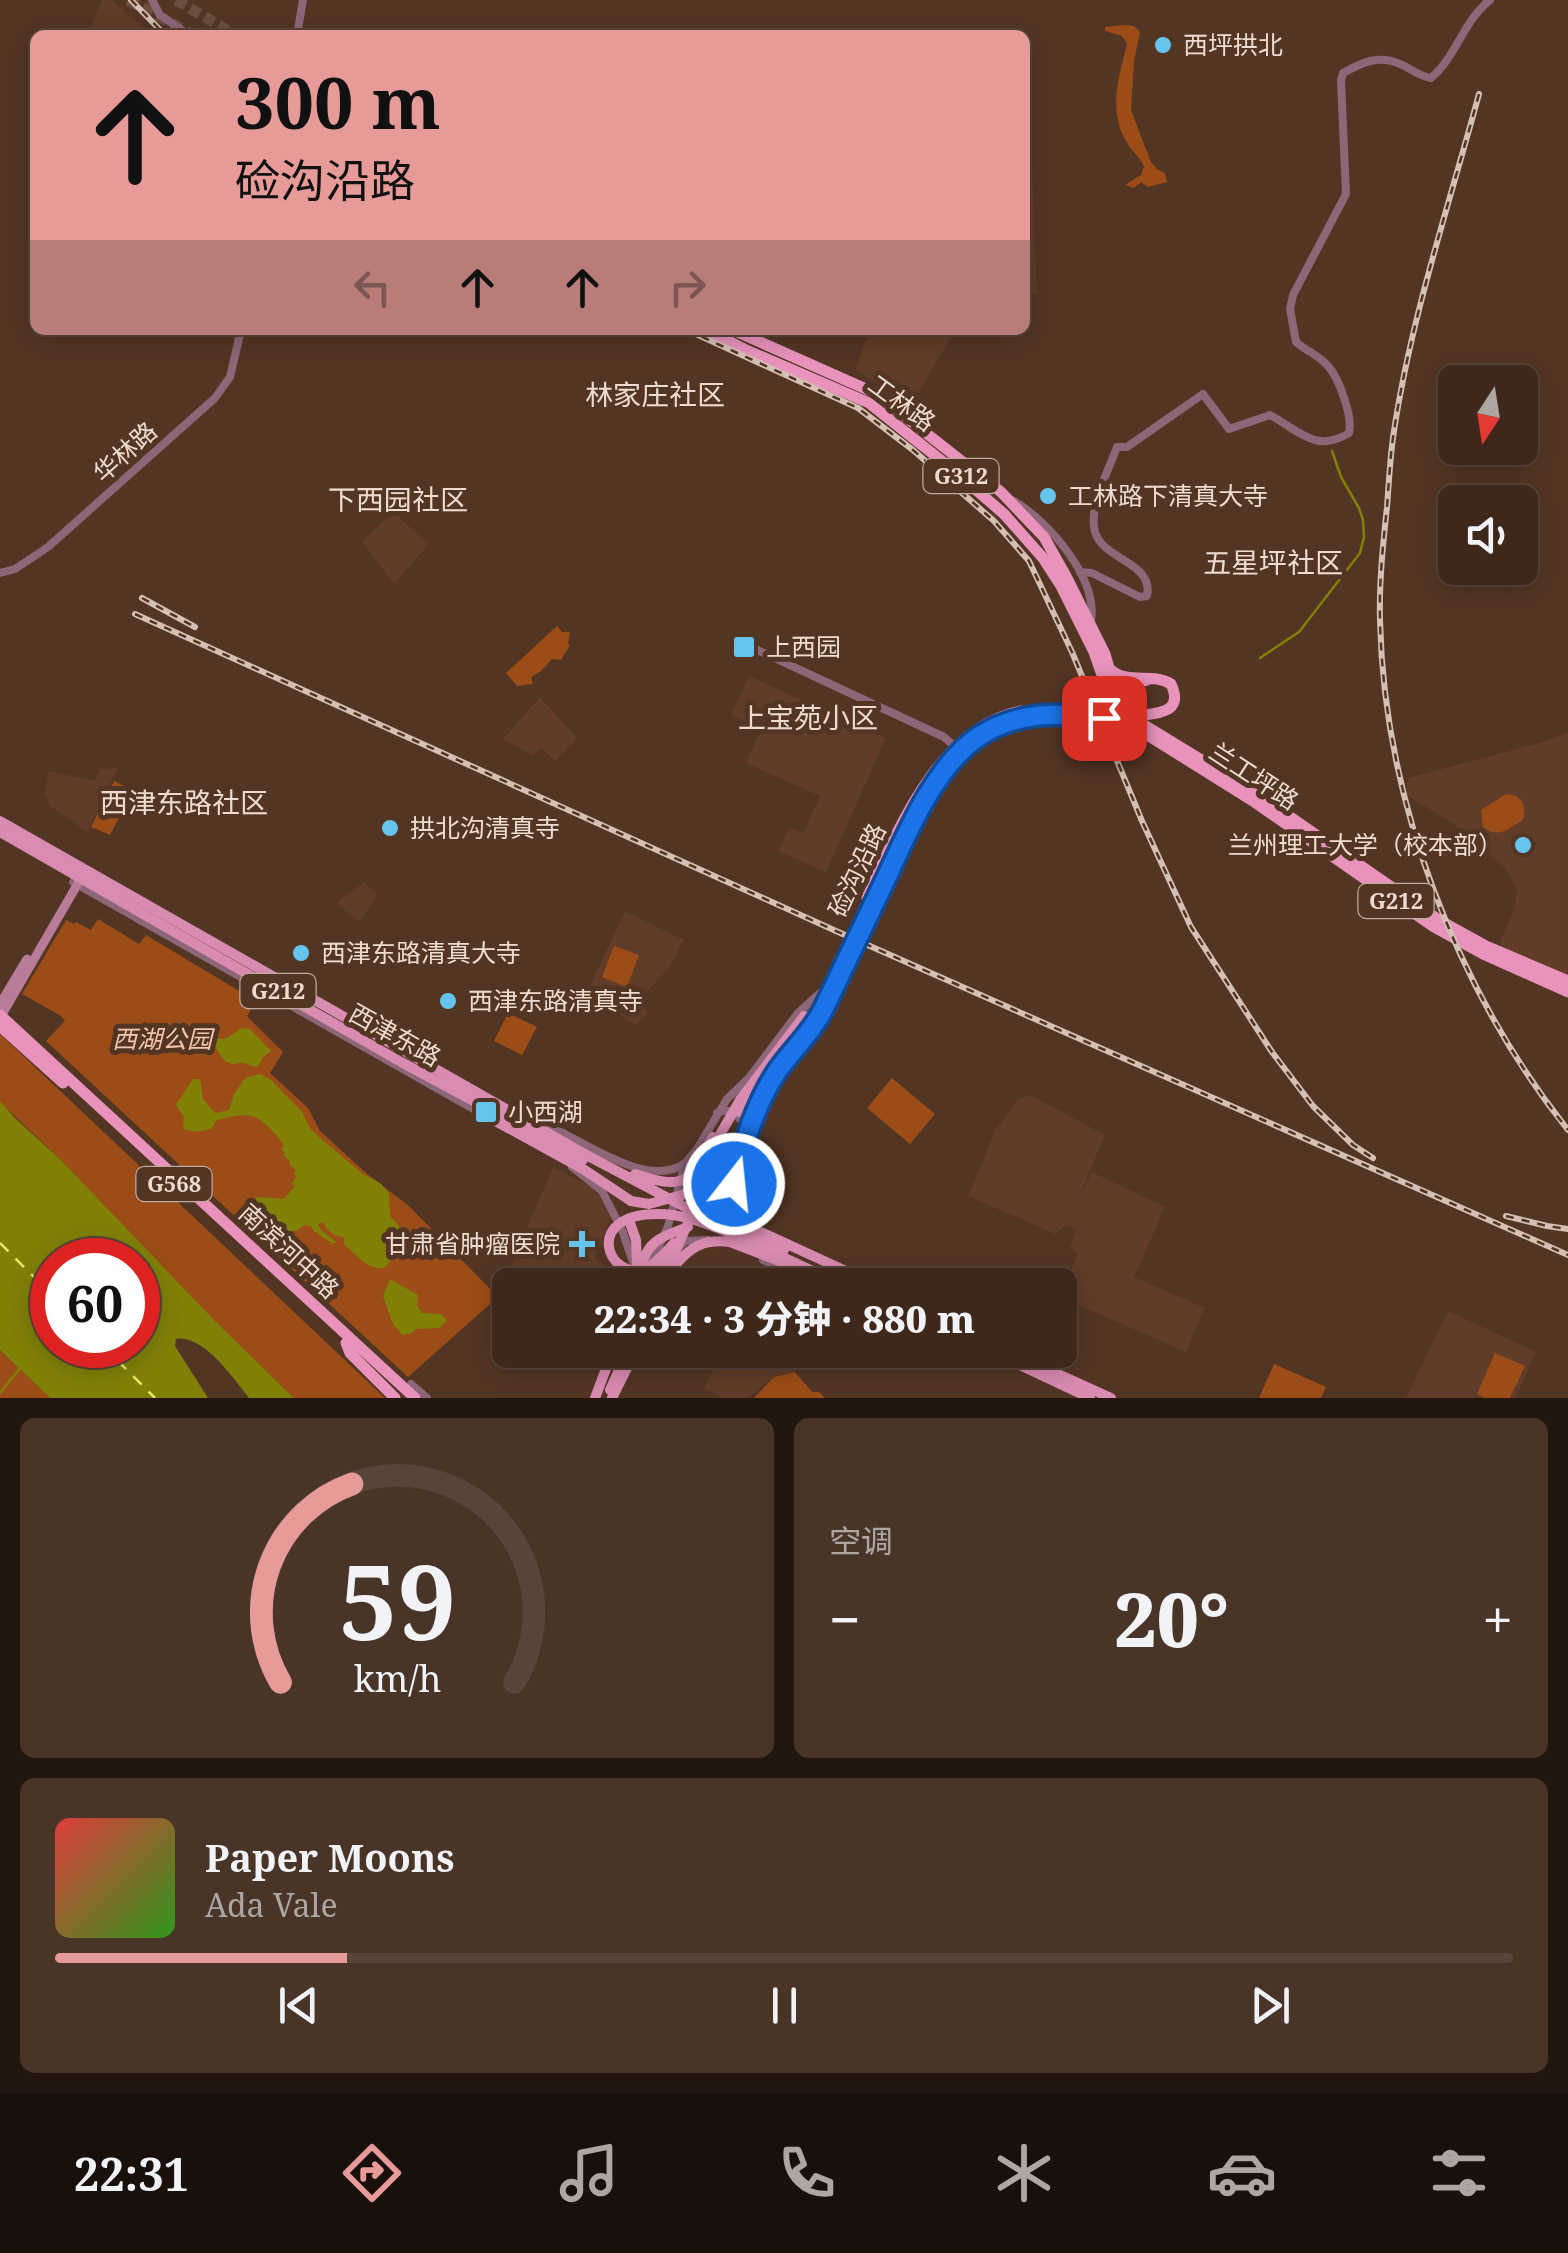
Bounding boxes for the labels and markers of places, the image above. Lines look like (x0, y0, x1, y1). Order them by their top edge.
place label: 西坪拱北 (1183, 27, 1283, 61)
marker: 西坪拱北 (1152, 34, 1174, 56)
place label: 工林路下清真大寺 (1068, 478, 1268, 512)
marker: 工林路下清真大寺 (1037, 485, 1059, 507)
place label: 上西园 (766, 629, 841, 663)
marker: 上西园 (731, 634, 757, 660)
pin (1062, 676, 1147, 761)
place label: 拱北沟清真寺 (410, 810, 560, 844)
marker: 拱北沟清真寺 (379, 817, 401, 839)
place label: 兰州理工大学（校本部） (1228, 827, 1503, 861)
marker: 兰州理工大学（校本部） (1512, 834, 1534, 856)
place label: 西津东路清真大寺 (321, 935, 521, 969)
marker: 西津东路清真大寺 (290, 942, 312, 964)
place label: 西津东路清真寺 (468, 983, 643, 1017)
marker: 西津东路清真寺 (437, 990, 459, 1012)
place label: 小西湖 (508, 1094, 583, 1128)
marker: 小西湖 (473, 1099, 499, 1125)
place label: 甘肃省肿瘤医院 (385, 1226, 560, 1260)
marker: 甘肃省肿瘤医院 (569, 1231, 595, 1257)

